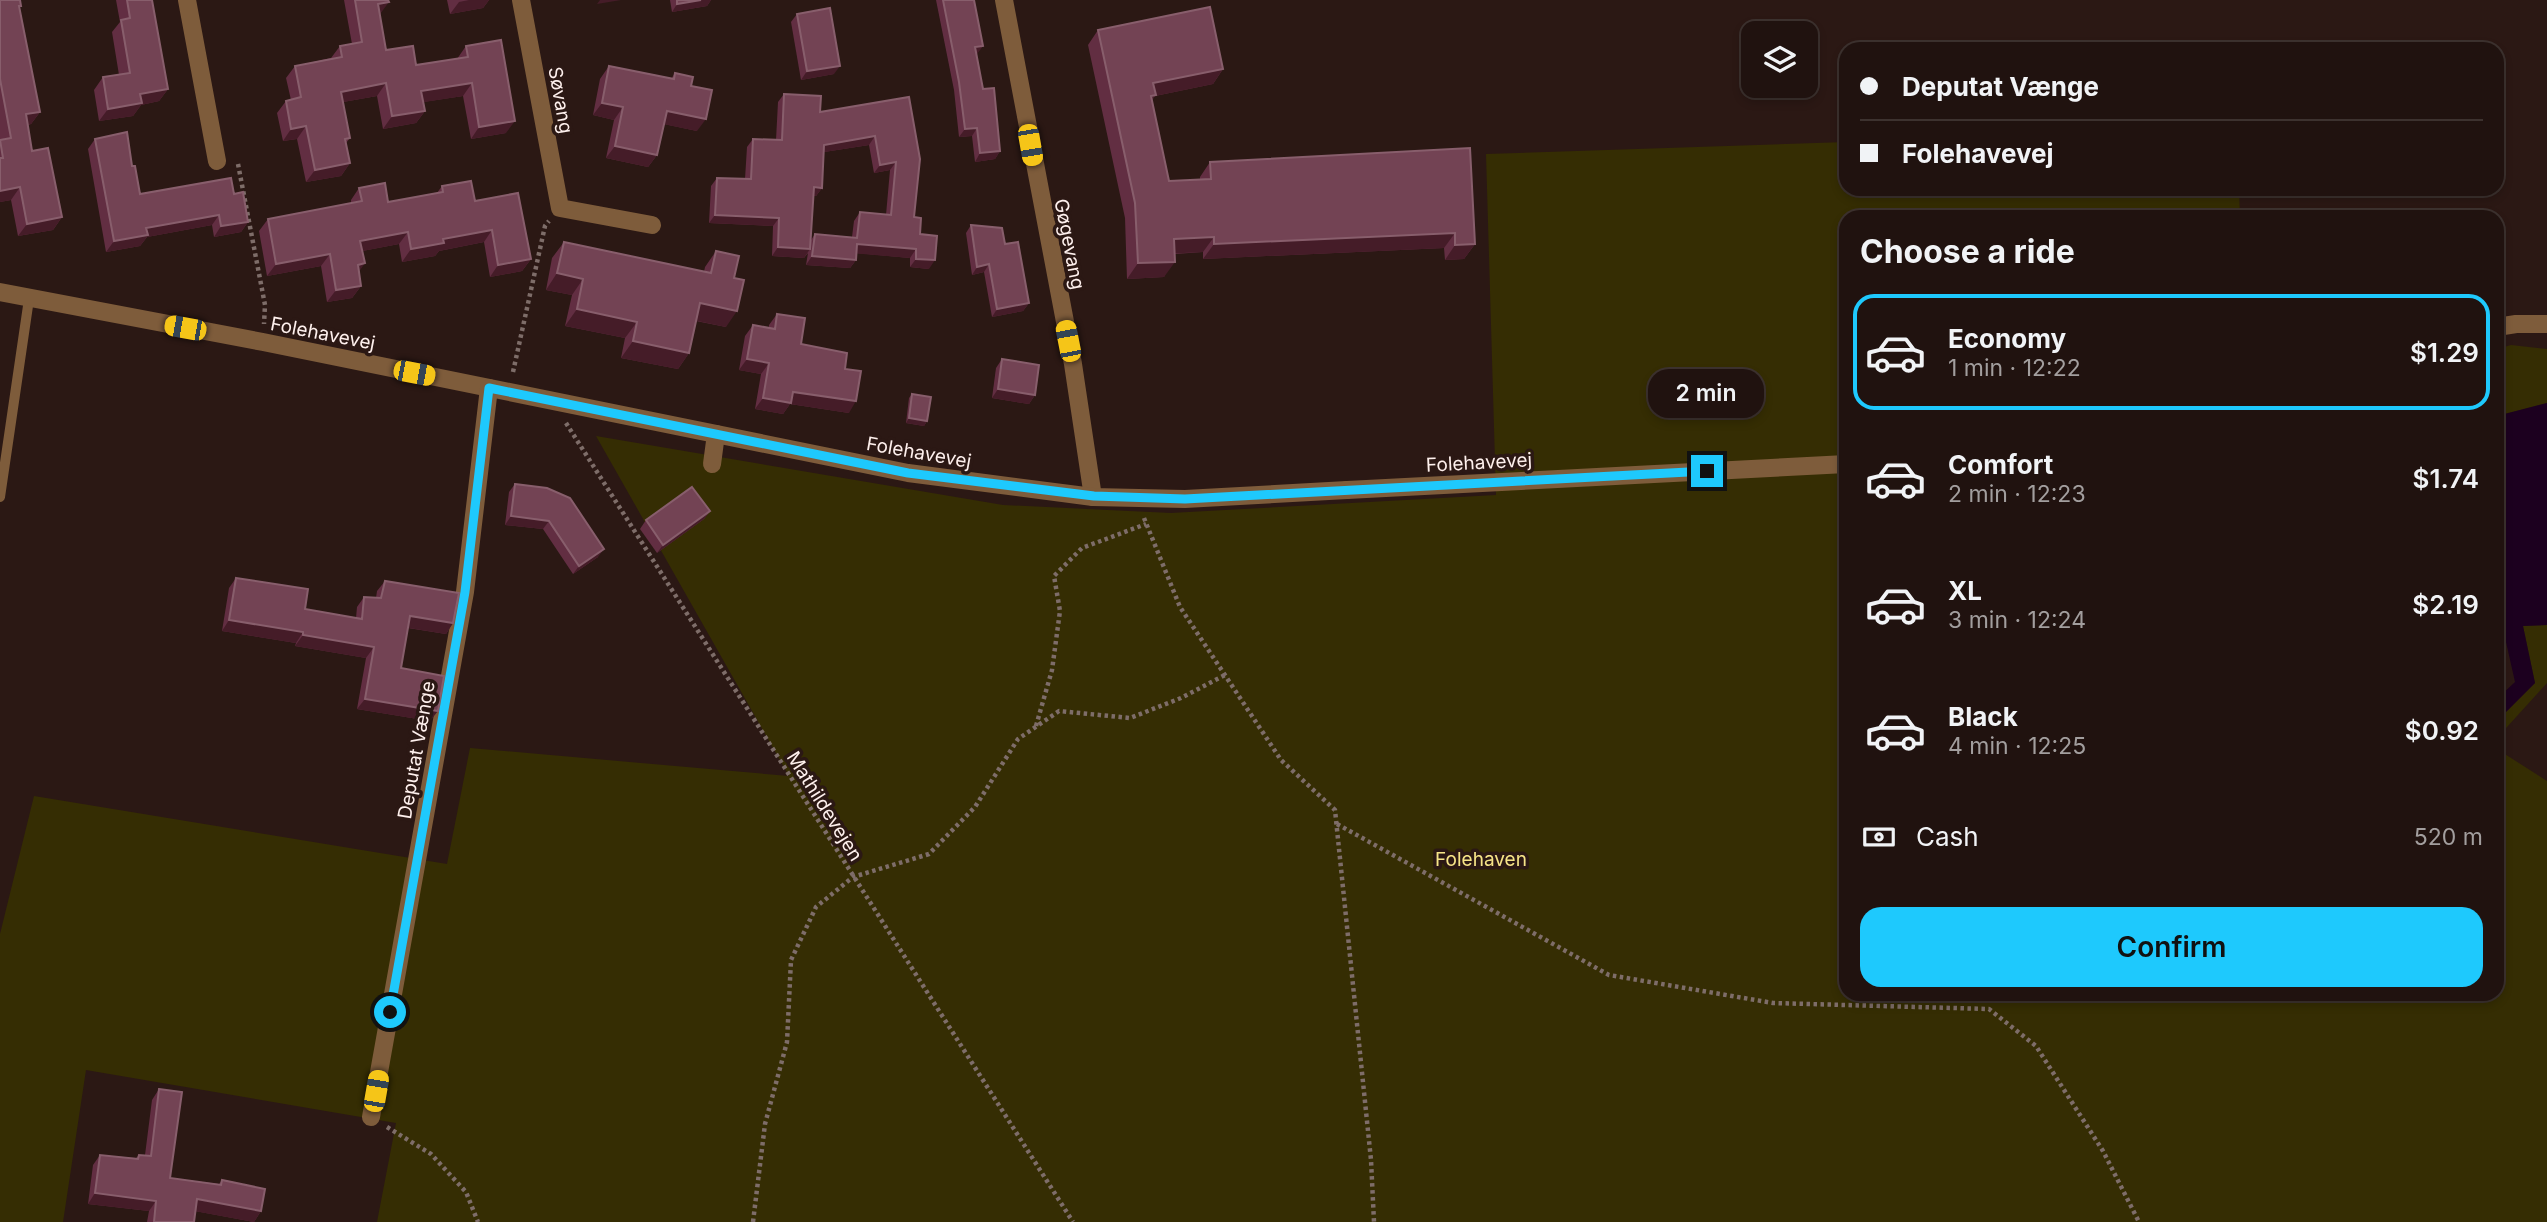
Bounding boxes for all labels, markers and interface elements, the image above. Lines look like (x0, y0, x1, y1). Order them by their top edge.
map controls (1741, 21, 1818, 98)
button: layers (1741, 21, 1818, 98)
street label: Søvang (543, 65, 578, 135)
text: Deputat Vænge (1902, 71, 2099, 102)
car (1017, 122, 1044, 168)
text: Folehavevej (1902, 138, 2054, 169)
street label: Gøgevang (1049, 197, 1090, 291)
text: Choose a ride (1860, 232, 2075, 271)
street label: Folehavevej (269, 312, 377, 355)
car (163, 314, 208, 342)
car (1054, 318, 1083, 364)
icon: car (1864, 321, 1927, 384)
text: Economy (1948, 323, 2066, 354)
text: $1.29 (2410, 337, 2479, 368)
text: 1 min · 12:22 (1948, 354, 2081, 382)
car (392, 359, 437, 387)
callout: 2 min (1649, 370, 1765, 419)
text: 2 min (1676, 379, 1736, 407)
street label: Folehavevej (865, 432, 973, 473)
icon: car (1864, 447, 1927, 510)
street label: Folehavevej (1425, 448, 1533, 477)
text: Comfort (1948, 449, 2053, 480)
route end (1691, 455, 1723, 487)
text: $1.74 (2413, 463, 2479, 494)
text: 2 min · 12:23 (1948, 480, 2086, 508)
icon: car (1864, 573, 1927, 636)
text: XL (1948, 575, 1982, 606)
text: $2.19 (2412, 589, 2479, 620)
text: 3 min · 12:24 (1948, 606, 2086, 634)
street label: Deputat Vænge (393, 679, 440, 821)
icon: car (1864, 699, 1927, 762)
text: Black (1948, 701, 2018, 732)
text: $0.92 (2405, 715, 2479, 746)
text: 4 min · 12:25 (1948, 732, 2086, 760)
street label: Mathildevejen (782, 747, 867, 865)
icon: cash (1860, 818, 1898, 856)
text: Cash (1916, 821, 1979, 852)
text: 520 m (2414, 823, 2483, 851)
park label: Folehaven (1435, 848, 1527, 871)
button: Confirm (1860, 907, 2483, 987)
route start (374, 996, 406, 1028)
car (363, 1068, 390, 1114)

